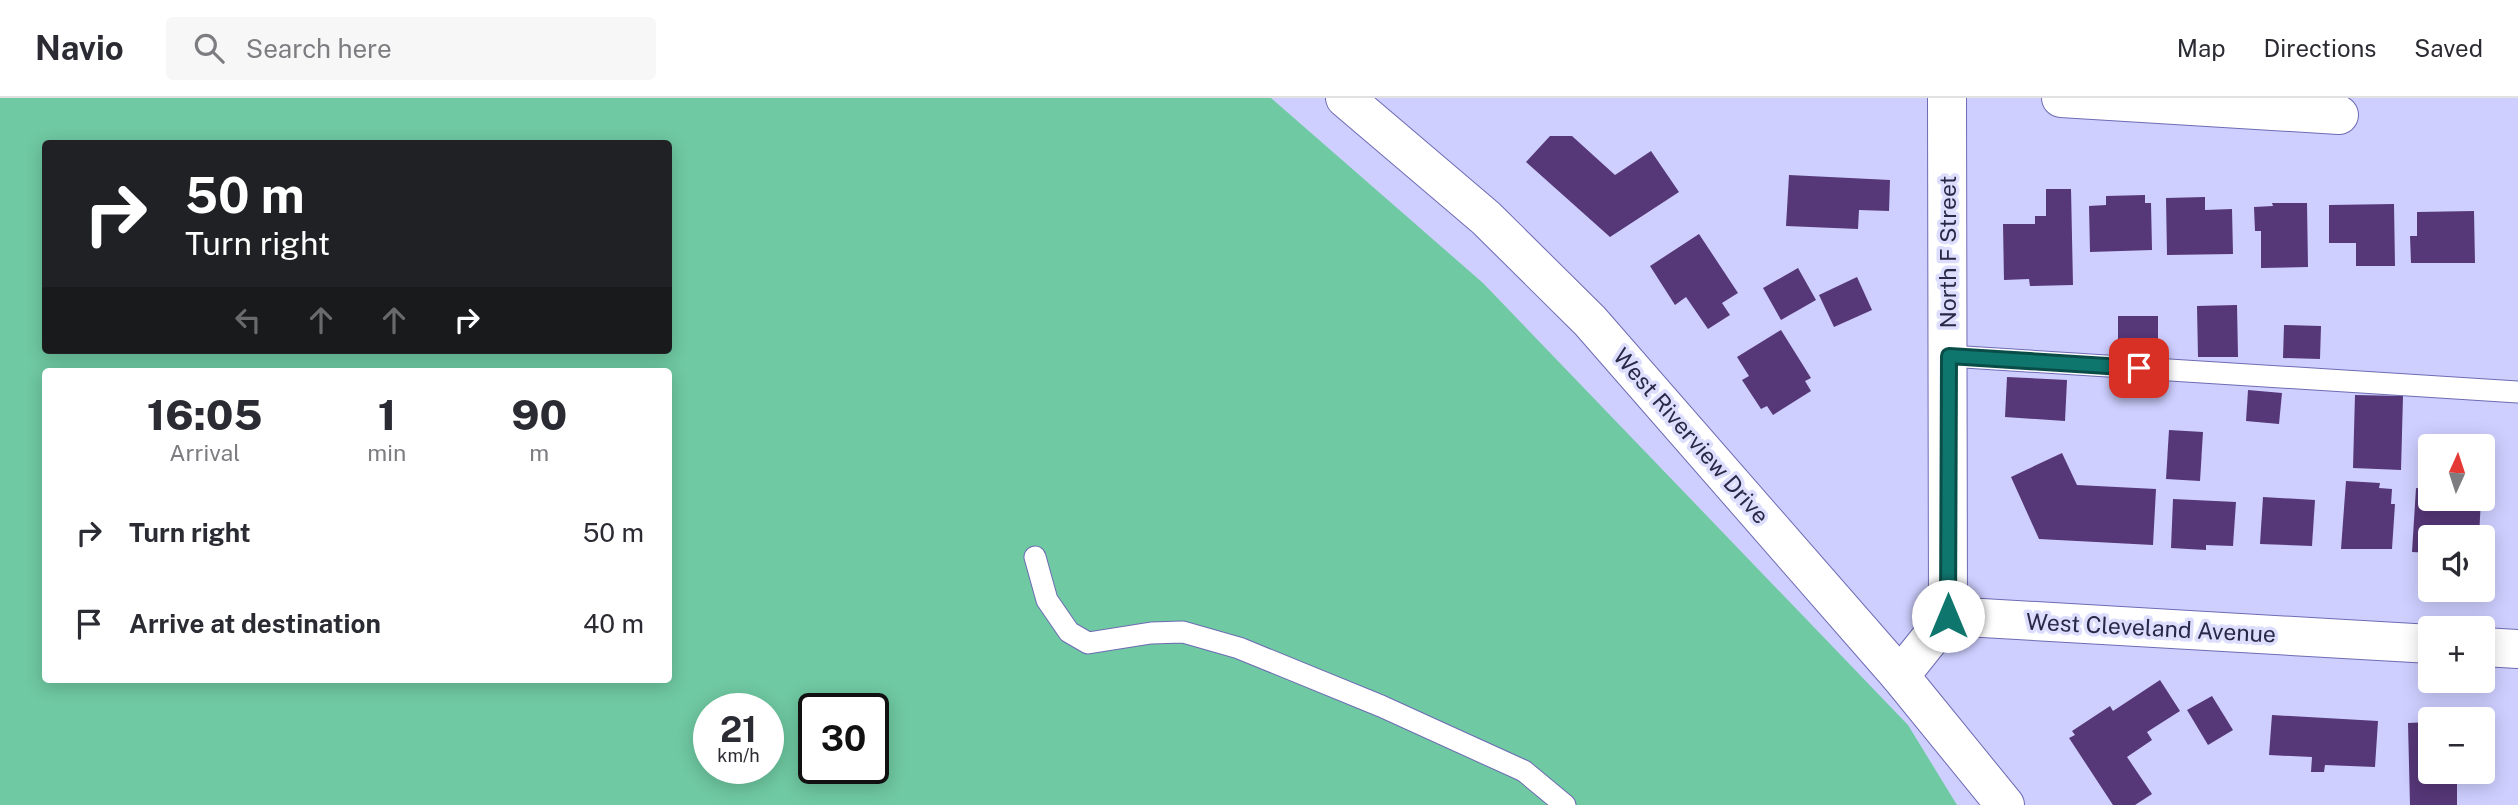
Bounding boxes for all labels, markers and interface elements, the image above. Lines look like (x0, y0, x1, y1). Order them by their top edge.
search box (166, 17, 656, 80)
text: Navio (35, 29, 124, 67)
icon: search (190, 29, 228, 67)
text: Search here (246, 33, 392, 64)
text: Map (2177, 34, 2226, 62)
text: Directions (2264, 34, 2376, 62)
text: Saved (2414, 34, 2483, 62)
text: 50 m (185, 166, 305, 224)
icon: right (70, 168, 161, 259)
street label: North F Street (1934, 175, 1961, 329)
text: Turn right (185, 225, 330, 262)
icon: left (229, 301, 267, 339)
icon: ahead (302, 301, 340, 339)
icon: ahead (375, 301, 413, 339)
icon: right (448, 301, 486, 339)
pin (2109, 338, 2169, 398)
street label: West Riverview Drive (1608, 343, 1775, 529)
icon: arrive (2120, 349, 2158, 387)
text: 16:05 (147, 390, 263, 439)
text: 1 (378, 390, 396, 439)
text: 90 (511, 390, 567, 439)
north arrow (2418, 434, 2496, 511)
map controls (2418, 434, 2495, 784)
text: Arrival (169, 439, 240, 466)
text: min (367, 439, 406, 466)
text: m (529, 439, 549, 466)
icon: right (70, 514, 108, 552)
text: Turn right (129, 517, 251, 548)
text: 50 m (583, 517, 644, 548)
button: sound (2418, 525, 2495, 602)
position arrow (1911, 579, 1985, 653)
icon: arrive (70, 605, 108, 643)
street label: West Cleveland Avenue (2025, 607, 2277, 648)
text: Arrive at destination (129, 608, 381, 639)
text: 40 m (583, 608, 644, 639)
button: + (2418, 616, 2495, 693)
speed limit sign: 30 (798, 693, 889, 784)
button: − (2418, 707, 2495, 784)
text: 21 (720, 709, 757, 750)
text: km/h (717, 745, 760, 766)

